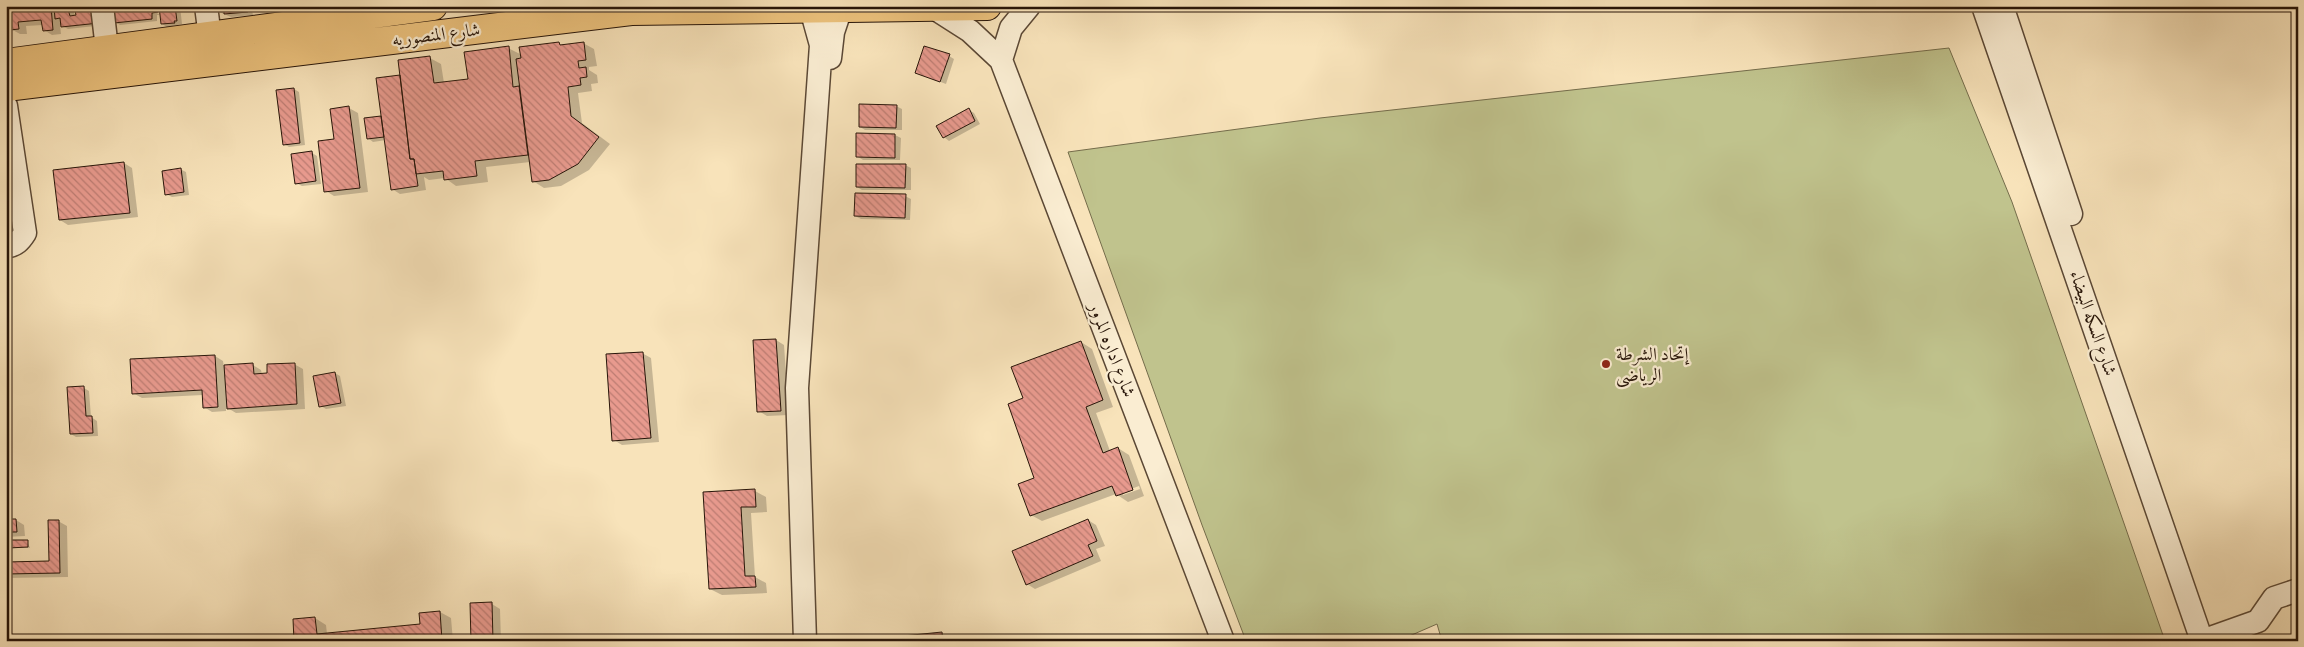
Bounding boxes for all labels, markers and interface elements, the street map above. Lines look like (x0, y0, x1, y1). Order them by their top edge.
street label: شارع المنصوريه (391, 18, 482, 55)
street label: شارع السكه البيضاء (2061, 267, 2122, 380)
street label: شارع اداره المرور (1080, 298, 1141, 402)
place label: إتحاد الشرطة الرياضى (1616, 343, 1689, 388)
marker: إتحاد الشرطة الرياضى (1600, 358, 1612, 370)

